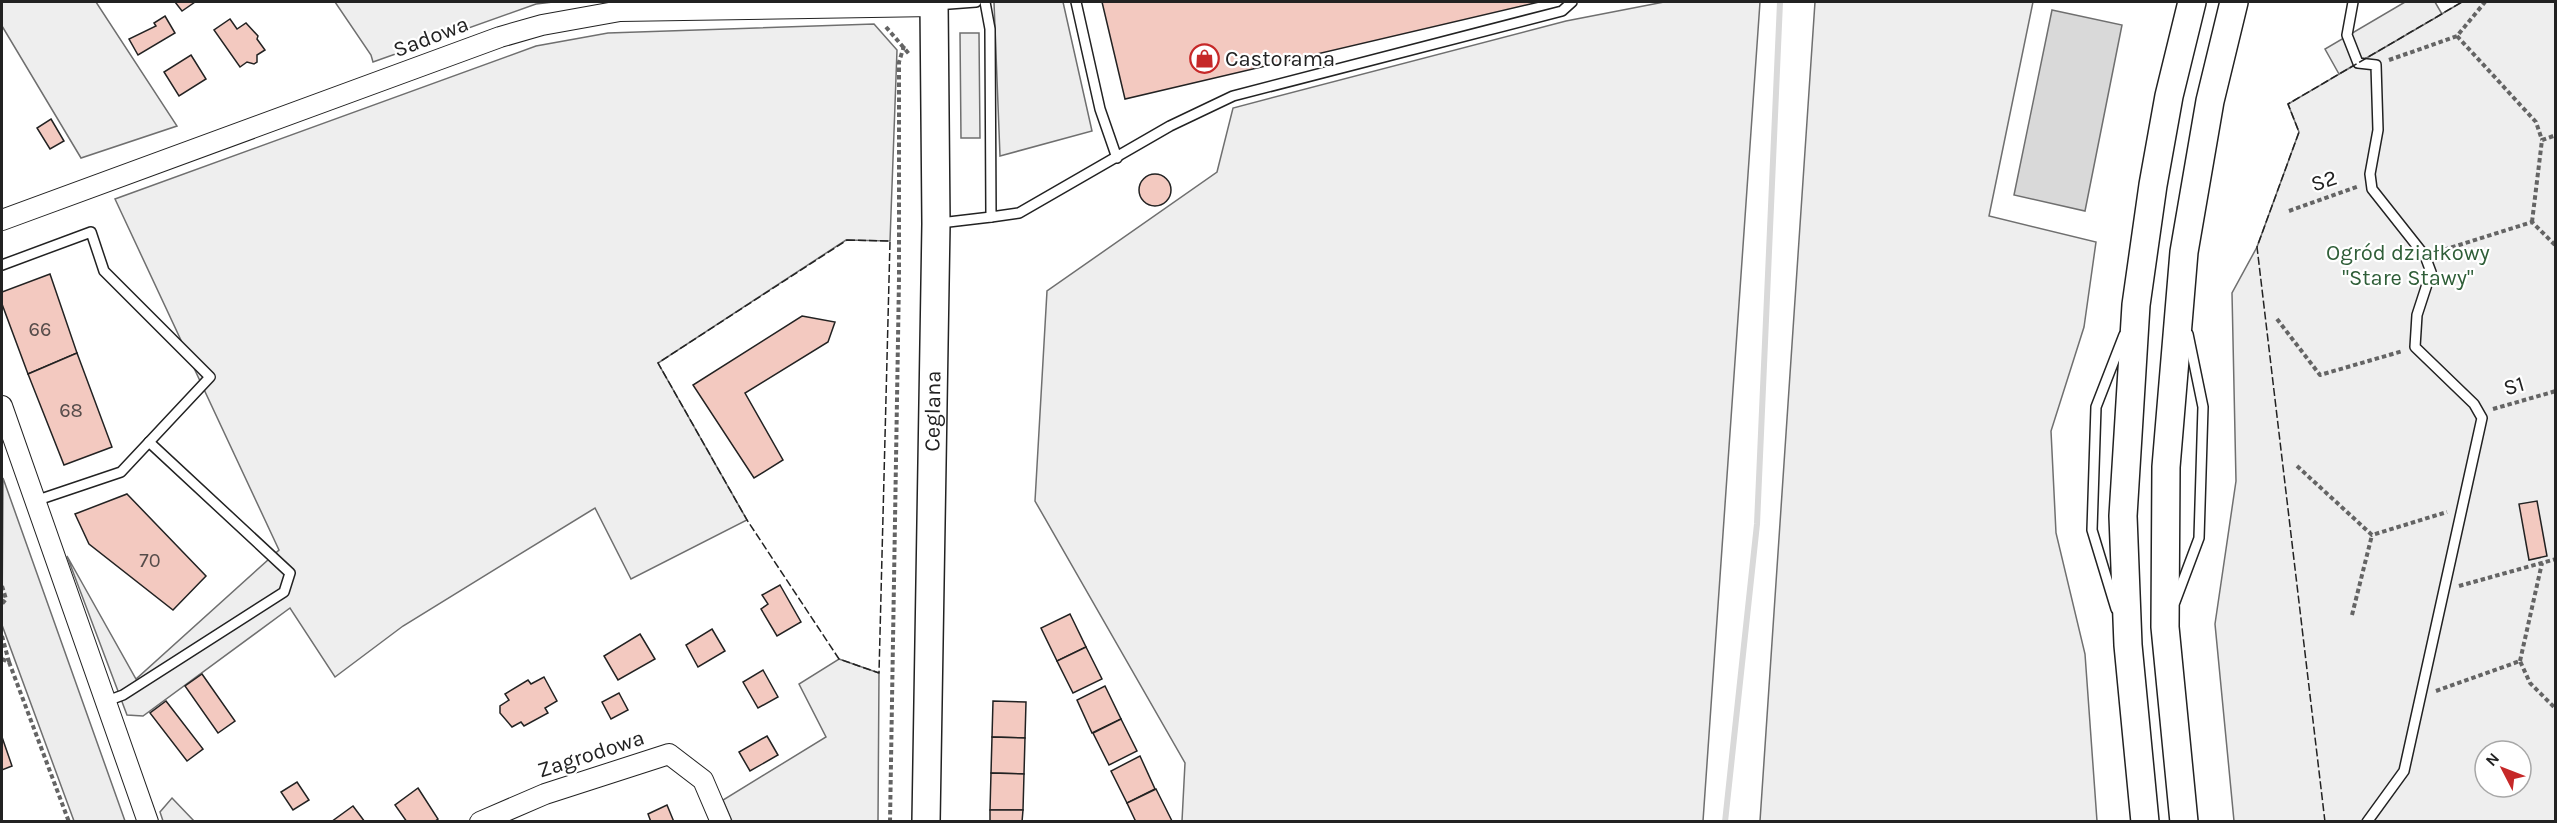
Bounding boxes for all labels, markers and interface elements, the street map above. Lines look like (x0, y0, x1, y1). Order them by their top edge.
street label: Sadowa (390, 11, 472, 63)
shop icon: Castorama (1188, 43, 1220, 75)
place label: Castorama (1225, 46, 1335, 72)
street label: S2 (2307, 164, 2341, 198)
park label: Ogród działkowy "Stare Stawy" (2326, 240, 2490, 291)
house number: 66 (29, 318, 51, 341)
street label: Ceglana (919, 370, 947, 452)
street label: S1 (2501, 371, 2527, 401)
house number: 68 (59, 399, 83, 422)
house number: 70 (139, 549, 161, 572)
street label: Zagrodowa (534, 725, 648, 783)
north arrow (2473, 739, 2533, 799)
text: N (2481, 749, 2503, 770)

